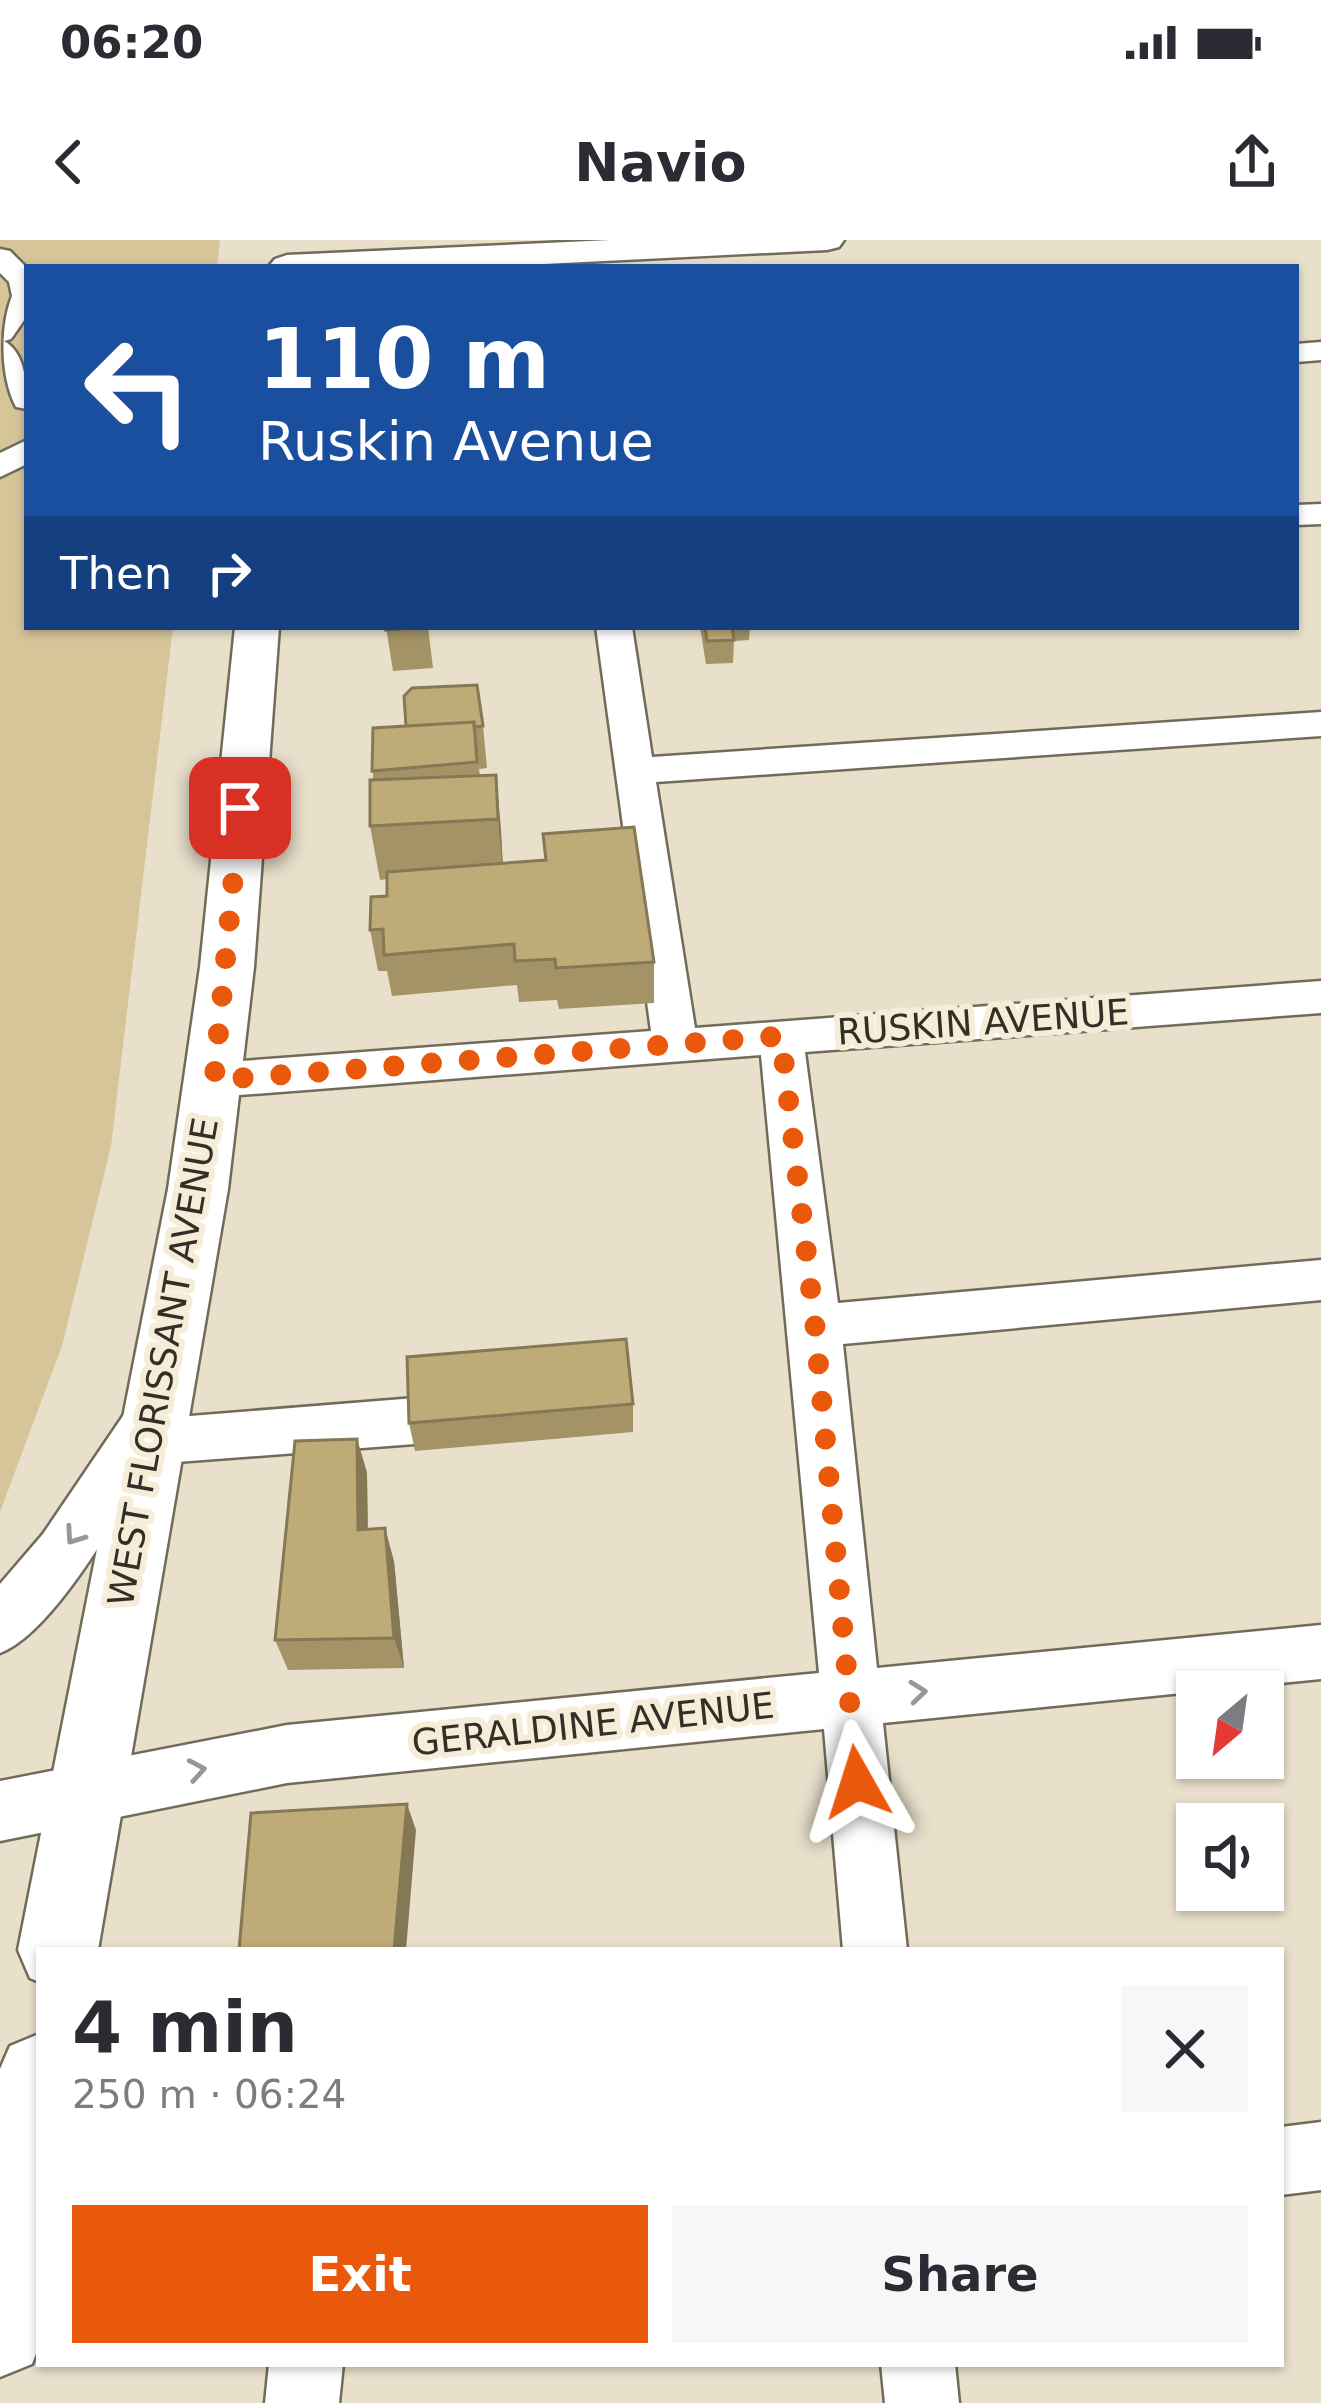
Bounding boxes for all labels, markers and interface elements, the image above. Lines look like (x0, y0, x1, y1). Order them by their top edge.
text: 06:20 (60, 16, 203, 69)
icon: back (36, 129, 102, 195)
icon: share (1219, 129, 1285, 195)
text: Navio (574, 131, 747, 194)
text: 110 m (258, 310, 550, 408)
icon: left (60, 312, 216, 468)
text: Ruskin Avenue (258, 410, 654, 473)
icon: right (196, 540, 262, 606)
text: Then (60, 547, 172, 600)
pin (189, 757, 291, 859)
icon: arrive (207, 775, 273, 841)
street label: RUSKIN AVENUE (836, 991, 1130, 1053)
street label: WEST FLORISSANT AVENUE (100, 1115, 226, 1609)
one-way arrow (66, 1523, 88, 1545)
north arrow (1176, 1671, 1284, 1779)
map controls (1176, 1671, 1284, 1911)
one-way arrow (909, 1680, 928, 1705)
street label: GERALDINE AVENUE (410, 1685, 776, 1763)
position arrow (794, 1719, 920, 1845)
one-way arrow (186, 1758, 206, 1784)
button: sound (1176, 1803, 1284, 1911)
text: 4 min (72, 1985, 298, 2069)
button: close (1122, 1986, 1248, 2112)
text: 250 m · 06:24 (72, 2072, 346, 2117)
button: Exit (72, 2205, 648, 2343)
button: Share (672, 2205, 1248, 2343)

